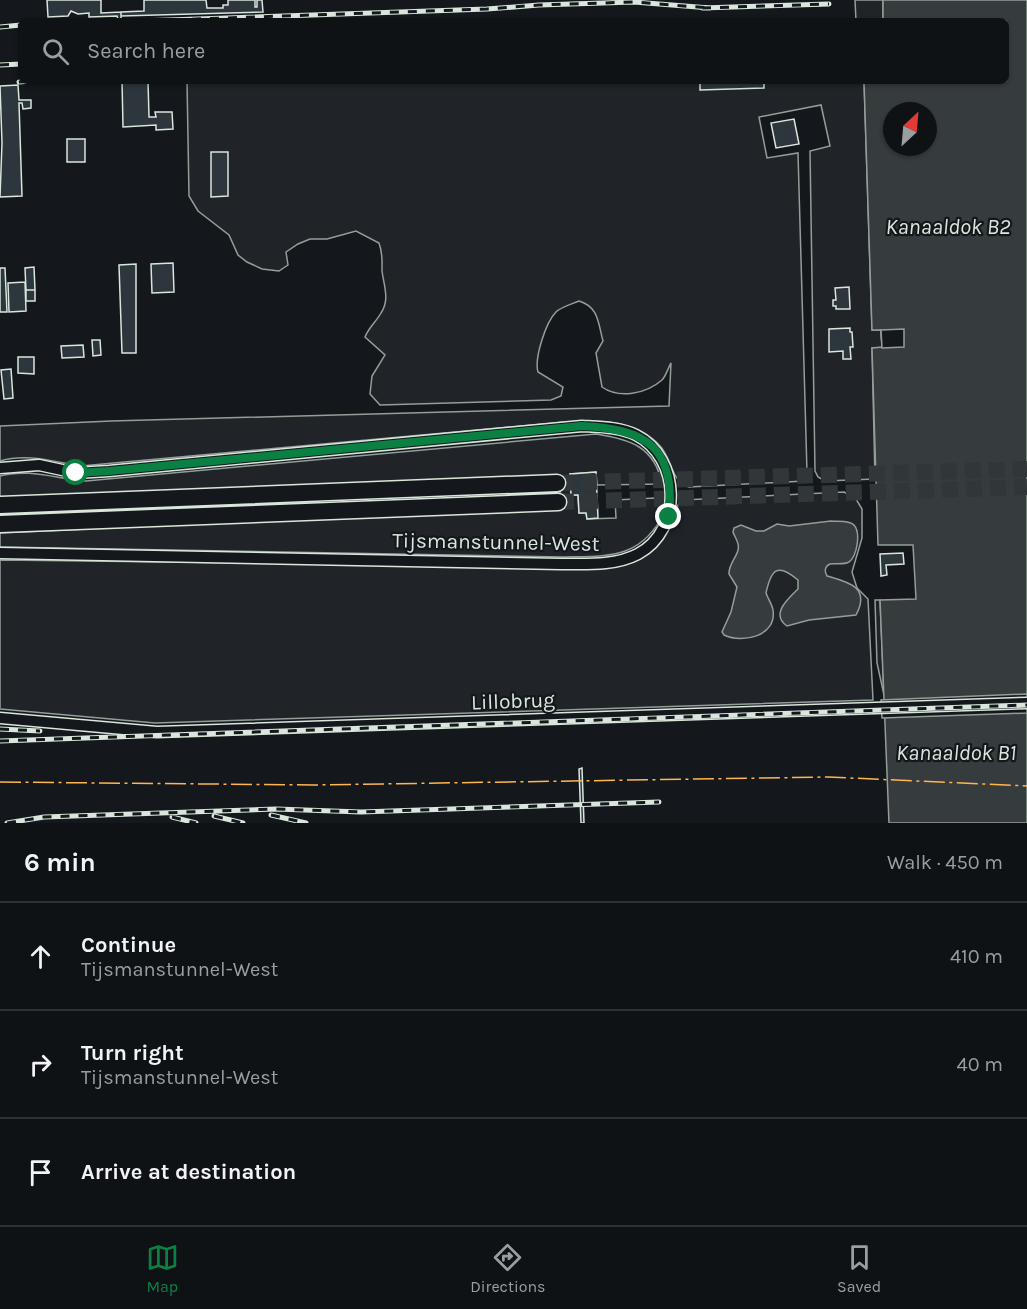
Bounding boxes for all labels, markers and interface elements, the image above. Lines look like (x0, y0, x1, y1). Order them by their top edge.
search box (18, 18, 1009, 84)
icon: search (39, 35, 72, 68)
text: Search here (87, 38, 205, 64)
north arrow (883, 102, 937, 156)
water label: Kanaaldok B2 (885, 214, 1011, 240)
route start (62, 459, 88, 485)
route end (655, 503, 681, 529)
street label: Tijsmanstunnel-West (392, 528, 600, 556)
street label: Lillobrug (471, 688, 555, 714)
water label: Kanaaldok B1 (896, 740, 1016, 766)
text: 6 min (24, 847, 96, 878)
text: Walk · 450 m (887, 851, 1003, 874)
text: Continue (81, 932, 176, 958)
icon: ahead (24, 940, 57, 973)
text: 410 m (950, 945, 1003, 968)
text: Tijsmanstunnel-West (81, 958, 278, 981)
text: Turn right (81, 1040, 184, 1066)
icon: right (24, 1048, 57, 1081)
text: 40 m (957, 1053, 1003, 1076)
text: Tijsmanstunnel-West (81, 1066, 278, 1089)
icon: arrive (24, 1156, 57, 1189)
text: Arrive at destination (81, 1159, 296, 1185)
tab: Map (146, 1241, 179, 1296)
tab: Directions (470, 1241, 545, 1296)
tab: Saved (837, 1241, 881, 1296)

